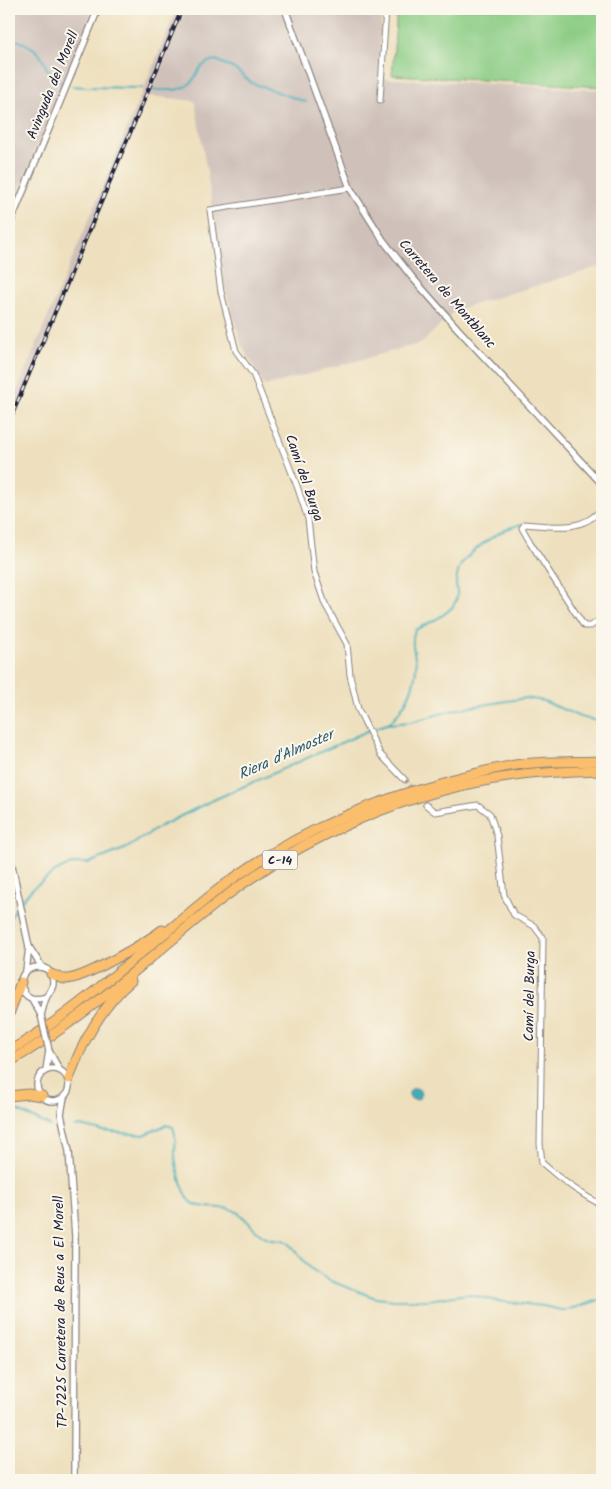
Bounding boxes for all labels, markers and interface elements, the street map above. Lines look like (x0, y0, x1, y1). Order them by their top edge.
street label: Avinguda del Morell (21, 27, 85, 143)
street label: Carretera de Montblanc (393, 234, 501, 354)
street label: Camí del Burga (279, 431, 329, 525)
water label: Riera d'Almoster (234, 722, 340, 787)
road number: C-14 (262, 850, 298, 870)
street label: Camí del Burga (518, 950, 542, 1042)
street label: TP-7225 Carretera de Reus a El Morell (48, 1195, 74, 1429)

